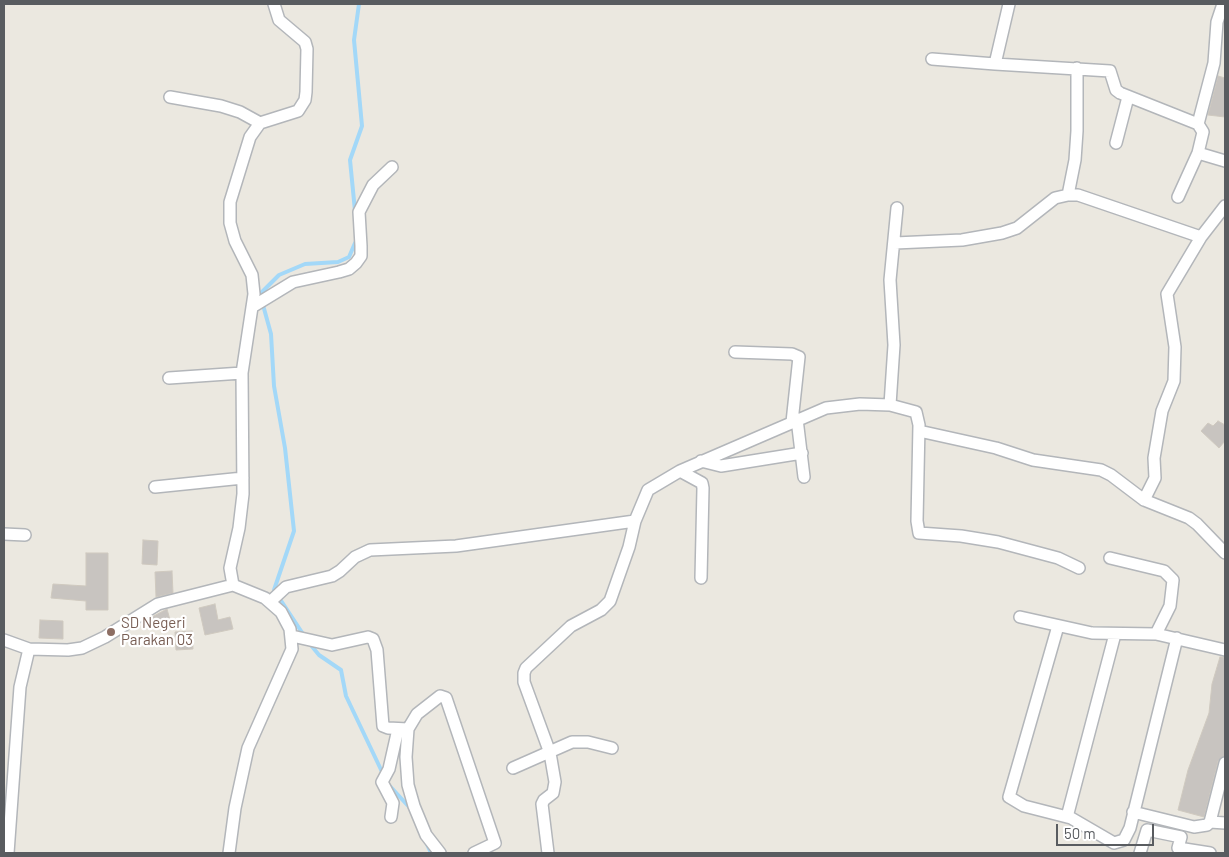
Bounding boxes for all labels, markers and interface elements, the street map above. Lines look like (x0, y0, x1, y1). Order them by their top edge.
place label: SD Negeri Parakan 03 (121, 614, 193, 649)
marker: SD Negeri Parakan 03 (105, 626, 117, 638)
scale bar (1059, 814, 1156, 846)
text: 50 m (1064, 824, 1096, 842)

